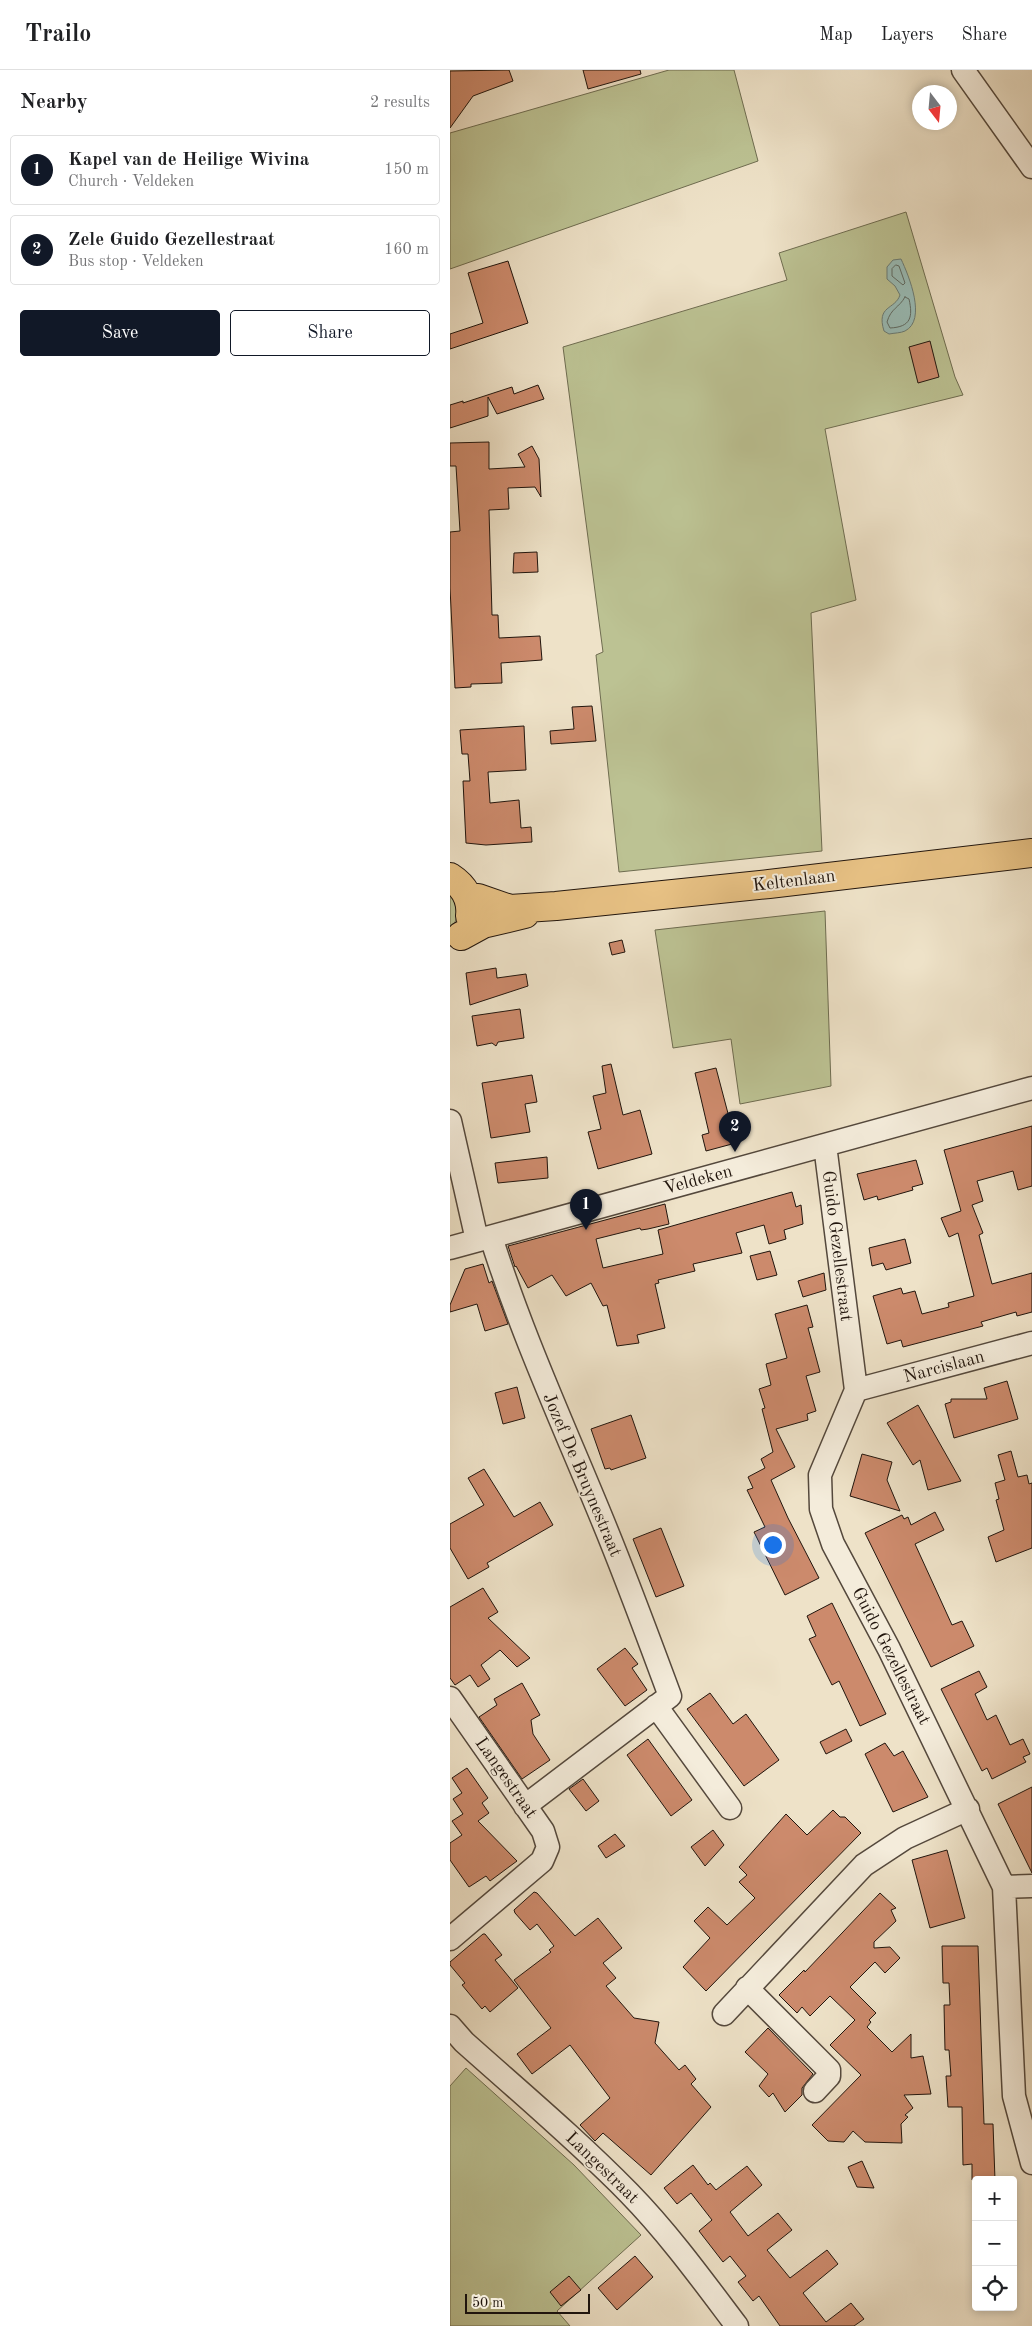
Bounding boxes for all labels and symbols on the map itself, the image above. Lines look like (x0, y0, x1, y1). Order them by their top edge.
north arrow (912, 85, 957, 130)
street label: Keltenlaan (752, 867, 837, 895)
pin: 2 (719, 1111, 751, 1152)
street label: Veldeken (662, 1162, 735, 1198)
street label: Guido Gezellestraat (819, 1170, 855, 1322)
pin: 1 (570, 1189, 602, 1230)
street label: Narcislaan (902, 1347, 987, 1386)
street label: Jozef De Bruynestraat (539, 1391, 625, 1559)
your location (760, 1532, 786, 1558)
street label: Guido Gezellestraat (849, 1584, 933, 1728)
street label: Langestraat (472, 1734, 540, 1822)
street label: Langestraat (562, 2129, 642, 2207)
scale bar (465, 2291, 590, 2314)

